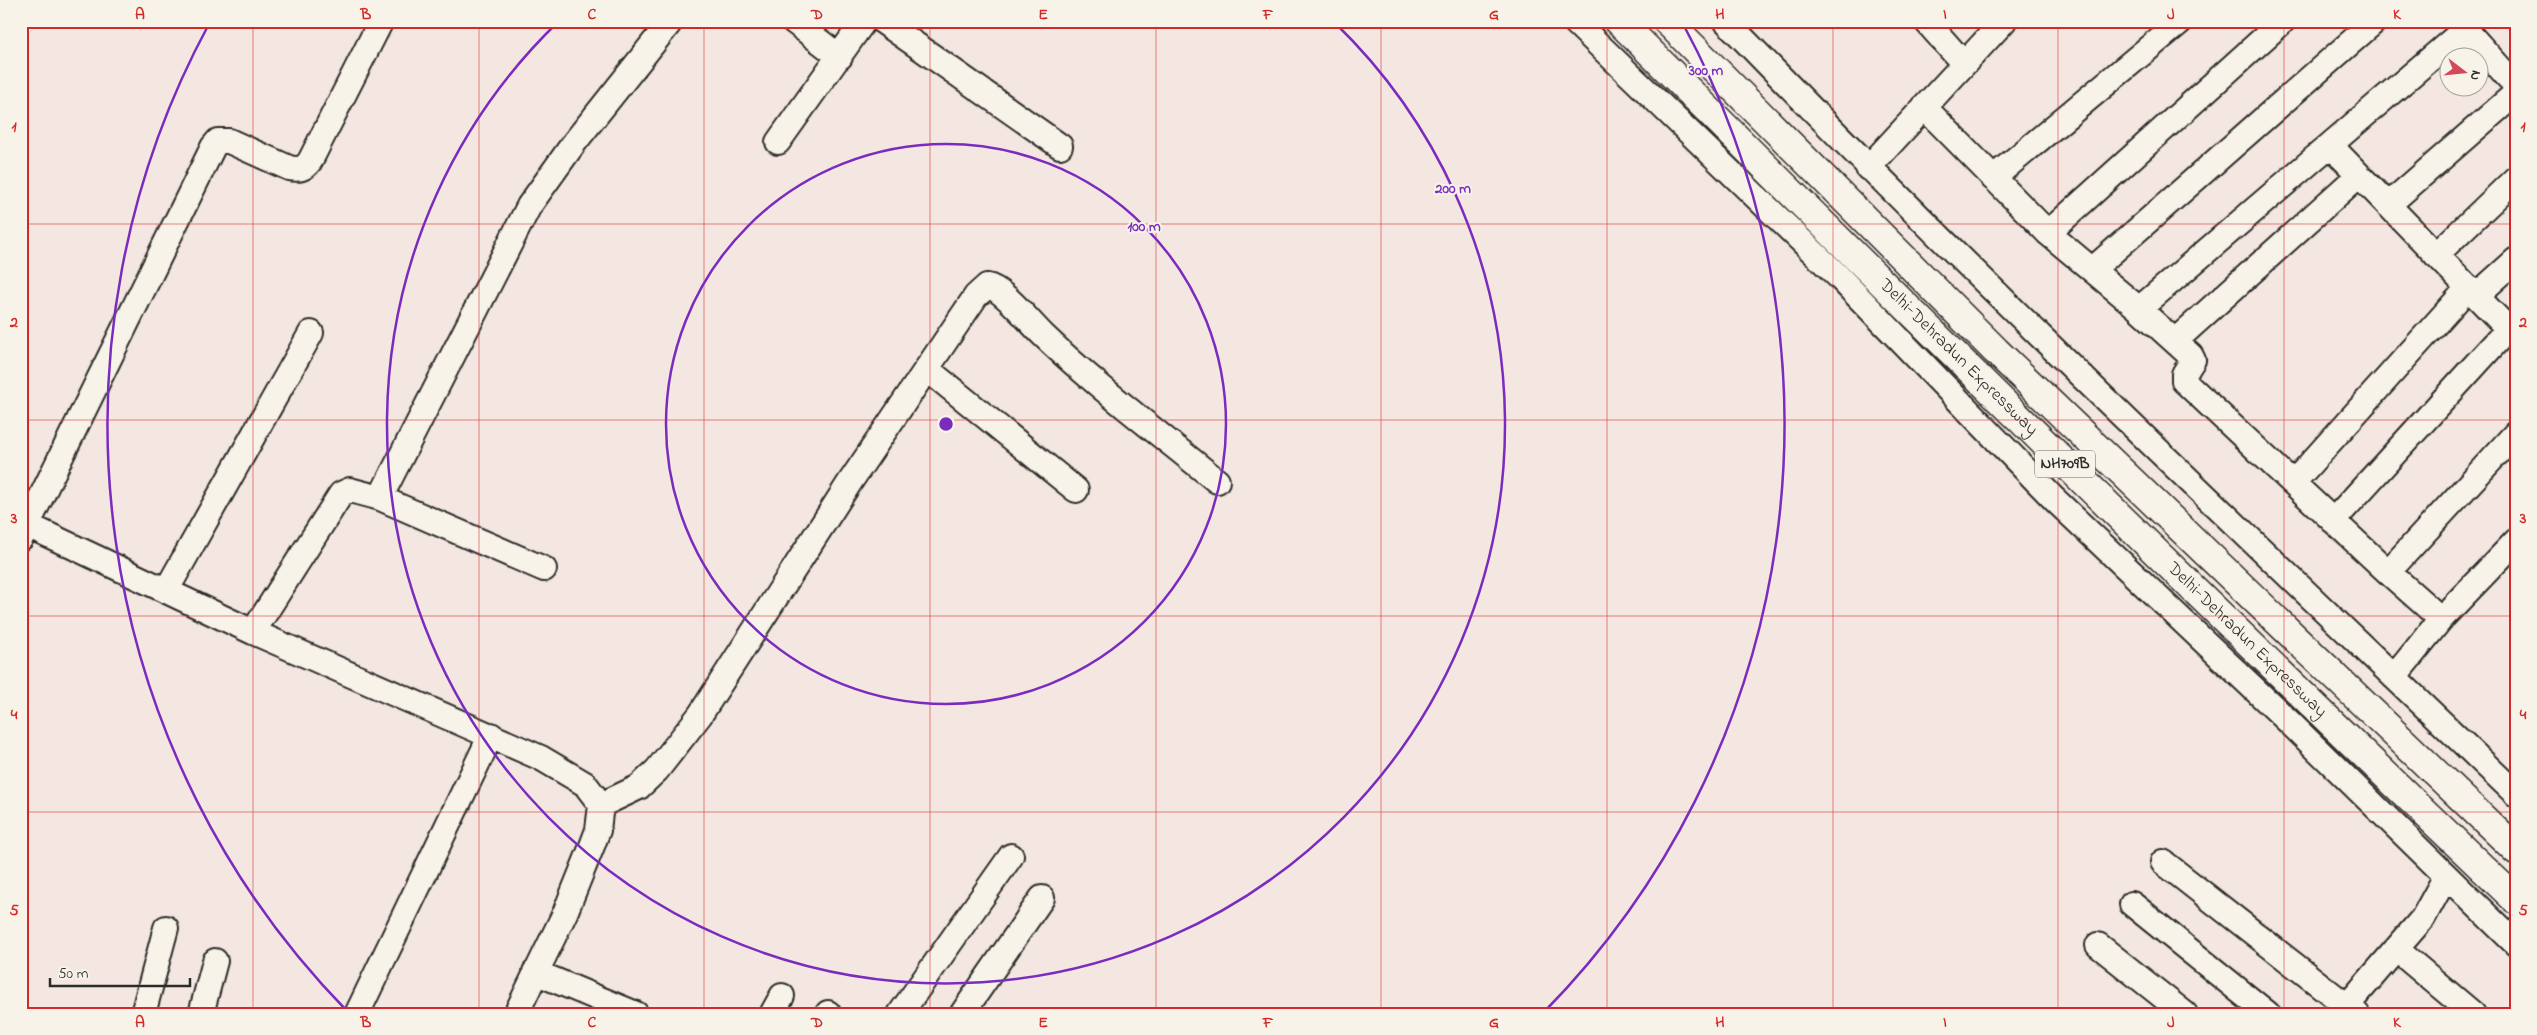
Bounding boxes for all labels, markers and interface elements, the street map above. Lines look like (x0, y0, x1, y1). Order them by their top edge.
text: A (135, 3, 145, 27)
text: B (360, 3, 372, 27)
text: C (588, 3, 597, 27)
text: D (810, 3, 823, 27)
text: E (1038, 3, 1048, 27)
text: F (1262, 3, 1274, 27)
text: G (1489, 3, 1499, 27)
text: H (1715, 3, 1725, 27)
text: I (1943, 3, 1947, 27)
text: J (2167, 3, 2175, 27)
text: K (2393, 3, 2402, 27)
north arrow (2440, 48, 2490, 98)
text: 300 m (1688, 60, 1724, 82)
text: N (2464, 68, 2486, 83)
text: 1 (11, 115, 17, 139)
text: 1 (2520, 115, 2526, 139)
text: 200 m (1434, 178, 1471, 200)
text: 100 m (1127, 216, 1161, 238)
street label: Delhi-Dehradun Expressway (1872, 273, 2043, 442)
text: 2 (9, 311, 18, 335)
text: 2 (2518, 311, 2527, 335)
centre of rings (937, 415, 955, 433)
road number: NH709B (2035, 450, 2095, 478)
text: 3 (10, 507, 18, 531)
text: 3 (2519, 507, 2527, 531)
street label: Delhi-Dehradun Expressway (2160, 556, 2333, 725)
text: 4 (10, 703, 18, 727)
text: 4 (2519, 703, 2527, 727)
text: 5 (9, 899, 19, 923)
text: 5 (2518, 899, 2528, 923)
scale bar (50, 955, 190, 987)
text: 50 m (58, 963, 89, 985)
text: A (135, 1011, 145, 1035)
text: B (360, 1011, 372, 1035)
text: C (588, 1011, 597, 1035)
text: D (810, 1011, 823, 1035)
text: E (1038, 1011, 1048, 1035)
text: F (1262, 1011, 1274, 1035)
text: G (1489, 1011, 1499, 1035)
text: H (1715, 1011, 1725, 1035)
text: I (1943, 1011, 1947, 1035)
text: J (2167, 1011, 2175, 1035)
text: K (2393, 1011, 2402, 1035)

